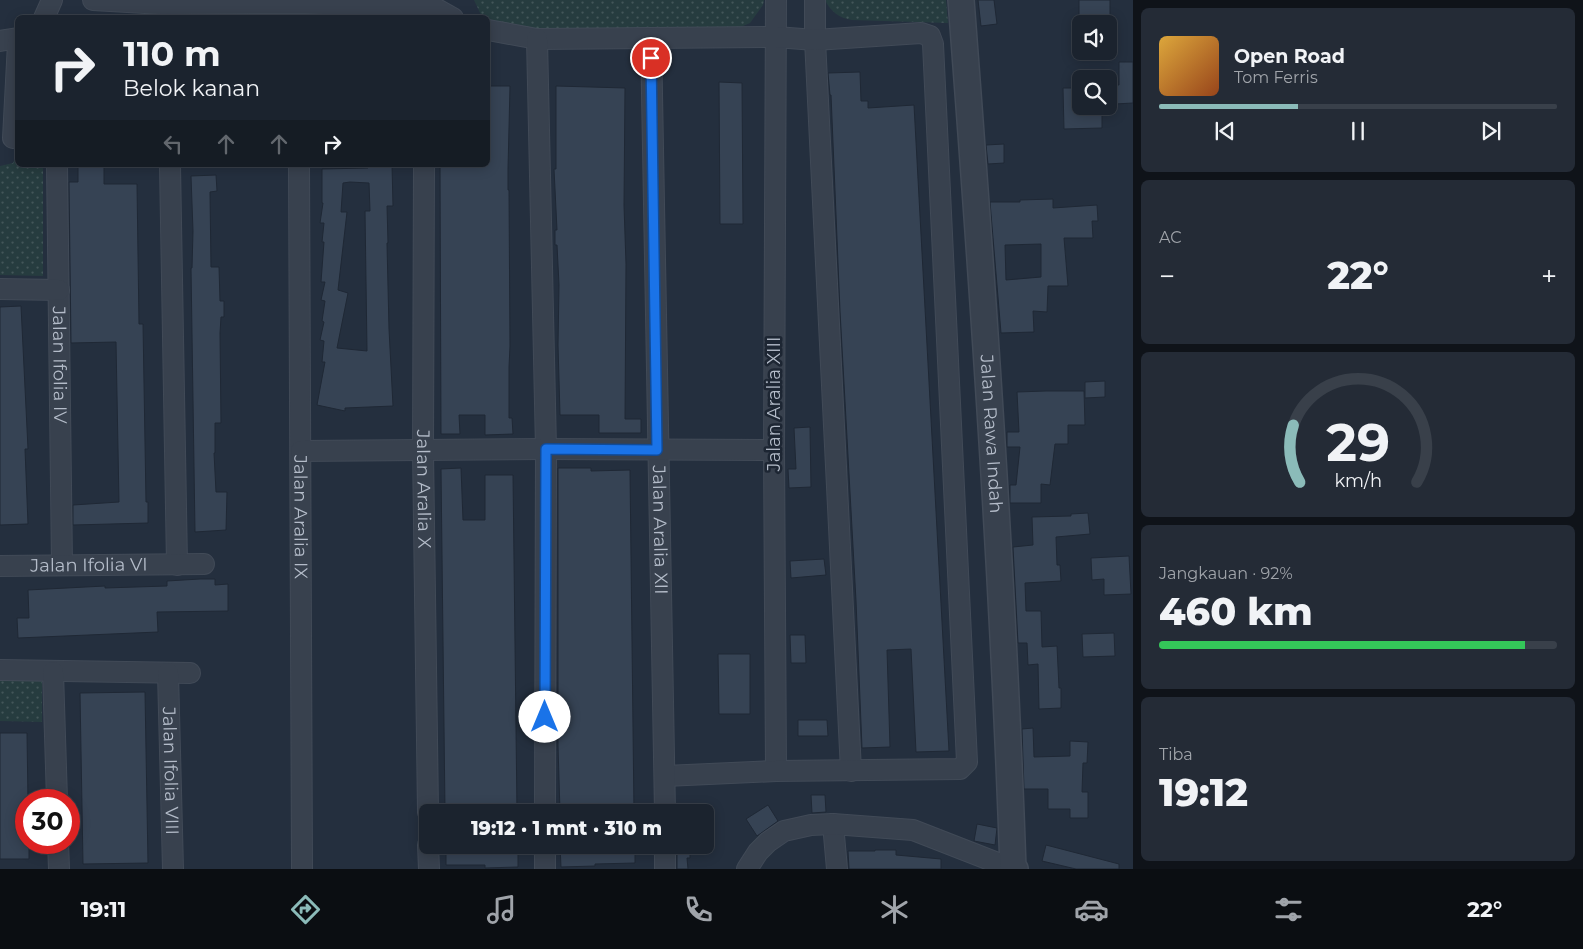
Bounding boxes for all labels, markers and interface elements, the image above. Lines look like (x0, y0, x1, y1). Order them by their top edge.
map controls (1072, 15, 1117, 115)
button: sound (1072, 15, 1117, 60)
text: 110 m (123, 32, 221, 75)
icon: right (40, 35, 105, 100)
pin (630, 37, 672, 79)
icon: arrive (637, 44, 665, 72)
text: Open Road (1234, 45, 1345, 68)
text: Tom Ferris (1234, 68, 1318, 87)
button: search (1072, 70, 1117, 115)
text: Belok kanan (123, 75, 260, 102)
icon: previous (1211, 117, 1239, 145)
icon: pause (1344, 117, 1372, 145)
icon: next (1477, 117, 1505, 145)
icon: left (159, 130, 187, 158)
icon: ahead (212, 130, 240, 158)
icon: ahead (265, 130, 293, 158)
icon: right (318, 130, 346, 158)
text: AC (1159, 228, 1182, 247)
text: 22° (1327, 252, 1389, 299)
text: − (1159, 259, 1175, 293)
text: + (1541, 259, 1557, 293)
street label: Jalan Ifolia IV (48, 305, 71, 424)
street label: Jalan Aralia XIII (763, 337, 785, 472)
street label: Jalan Rawa Indah (975, 353, 1007, 514)
text: 29 (1326, 411, 1390, 474)
street label: Jalan Aralia X (412, 429, 435, 549)
street label: Jalan Aralia IX (289, 454, 312, 579)
street label: Jalan Aralia XII (648, 464, 672, 595)
text: km/h (1334, 470, 1382, 491)
street label: Jalan Ifolia VI (29, 554, 148, 577)
text: Jangkauan · 92% (1159, 564, 1293, 583)
text: 460 km (1159, 588, 1313, 635)
position arrow (518, 690, 570, 742)
street label: Jalan Ifolia VIII (158, 706, 183, 835)
text: Tiba (1159, 745, 1193, 764)
text: 19:12 (1159, 769, 1248, 816)
speed limit sign: 30 (15, 789, 80, 854)
text: 19:12 · 1 mnt · 310 m (471, 817, 662, 840)
icon: directions (288, 892, 323, 927)
icon: music (484, 892, 519, 927)
icon: phone (681, 892, 716, 927)
icon: climate (877, 892, 912, 927)
icon: car (1074, 892, 1109, 927)
icon: filters (1271, 892, 1306, 927)
text: 19:11 (81, 896, 126, 923)
text: 22° (1467, 896, 1502, 923)

